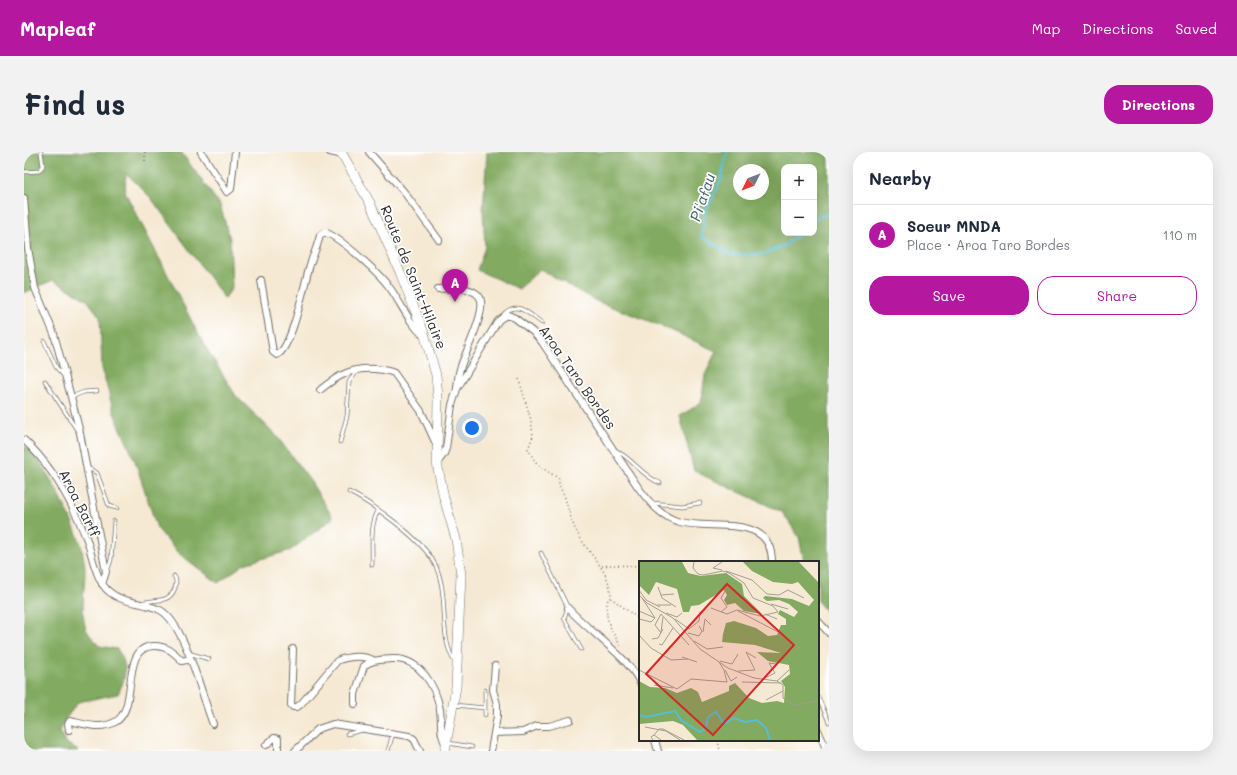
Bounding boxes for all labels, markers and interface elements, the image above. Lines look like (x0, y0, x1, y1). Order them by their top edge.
text: Mapleaf (20, 16, 95, 41)
text: Map (1032, 19, 1060, 38)
text: Directions (1082, 19, 1153, 38)
text: Saved (1175, 19, 1217, 38)
button: Directions (1104, 85, 1213, 124)
text: Find us (24, 86, 125, 122)
north arrow (733, 164, 769, 200)
map controls (781, 164, 817, 236)
button: + (781, 164, 817, 200)
text: Nearby (869, 167, 931, 189)
water label: Pi'afau (684, 170, 720, 224)
button: − (781, 200, 817, 236)
street label: Route de Saint-Hilaire (376, 202, 452, 352)
text: Soeur MNDA (907, 216, 1001, 236)
text: A (877, 226, 887, 243)
text: 110 m (1163, 226, 1197, 243)
text: Place · Aroa Taro Bordes (907, 236, 1070, 253)
pin: A (442, 269, 468, 302)
button: Save (869, 276, 1029, 315)
button: Share (1037, 276, 1197, 315)
street label: Aroa Taro Bordes (535, 321, 621, 433)
your location (462, 418, 482, 438)
street label: Aroa Barff (55, 466, 105, 541)
inset map (639, 561, 819, 741)

